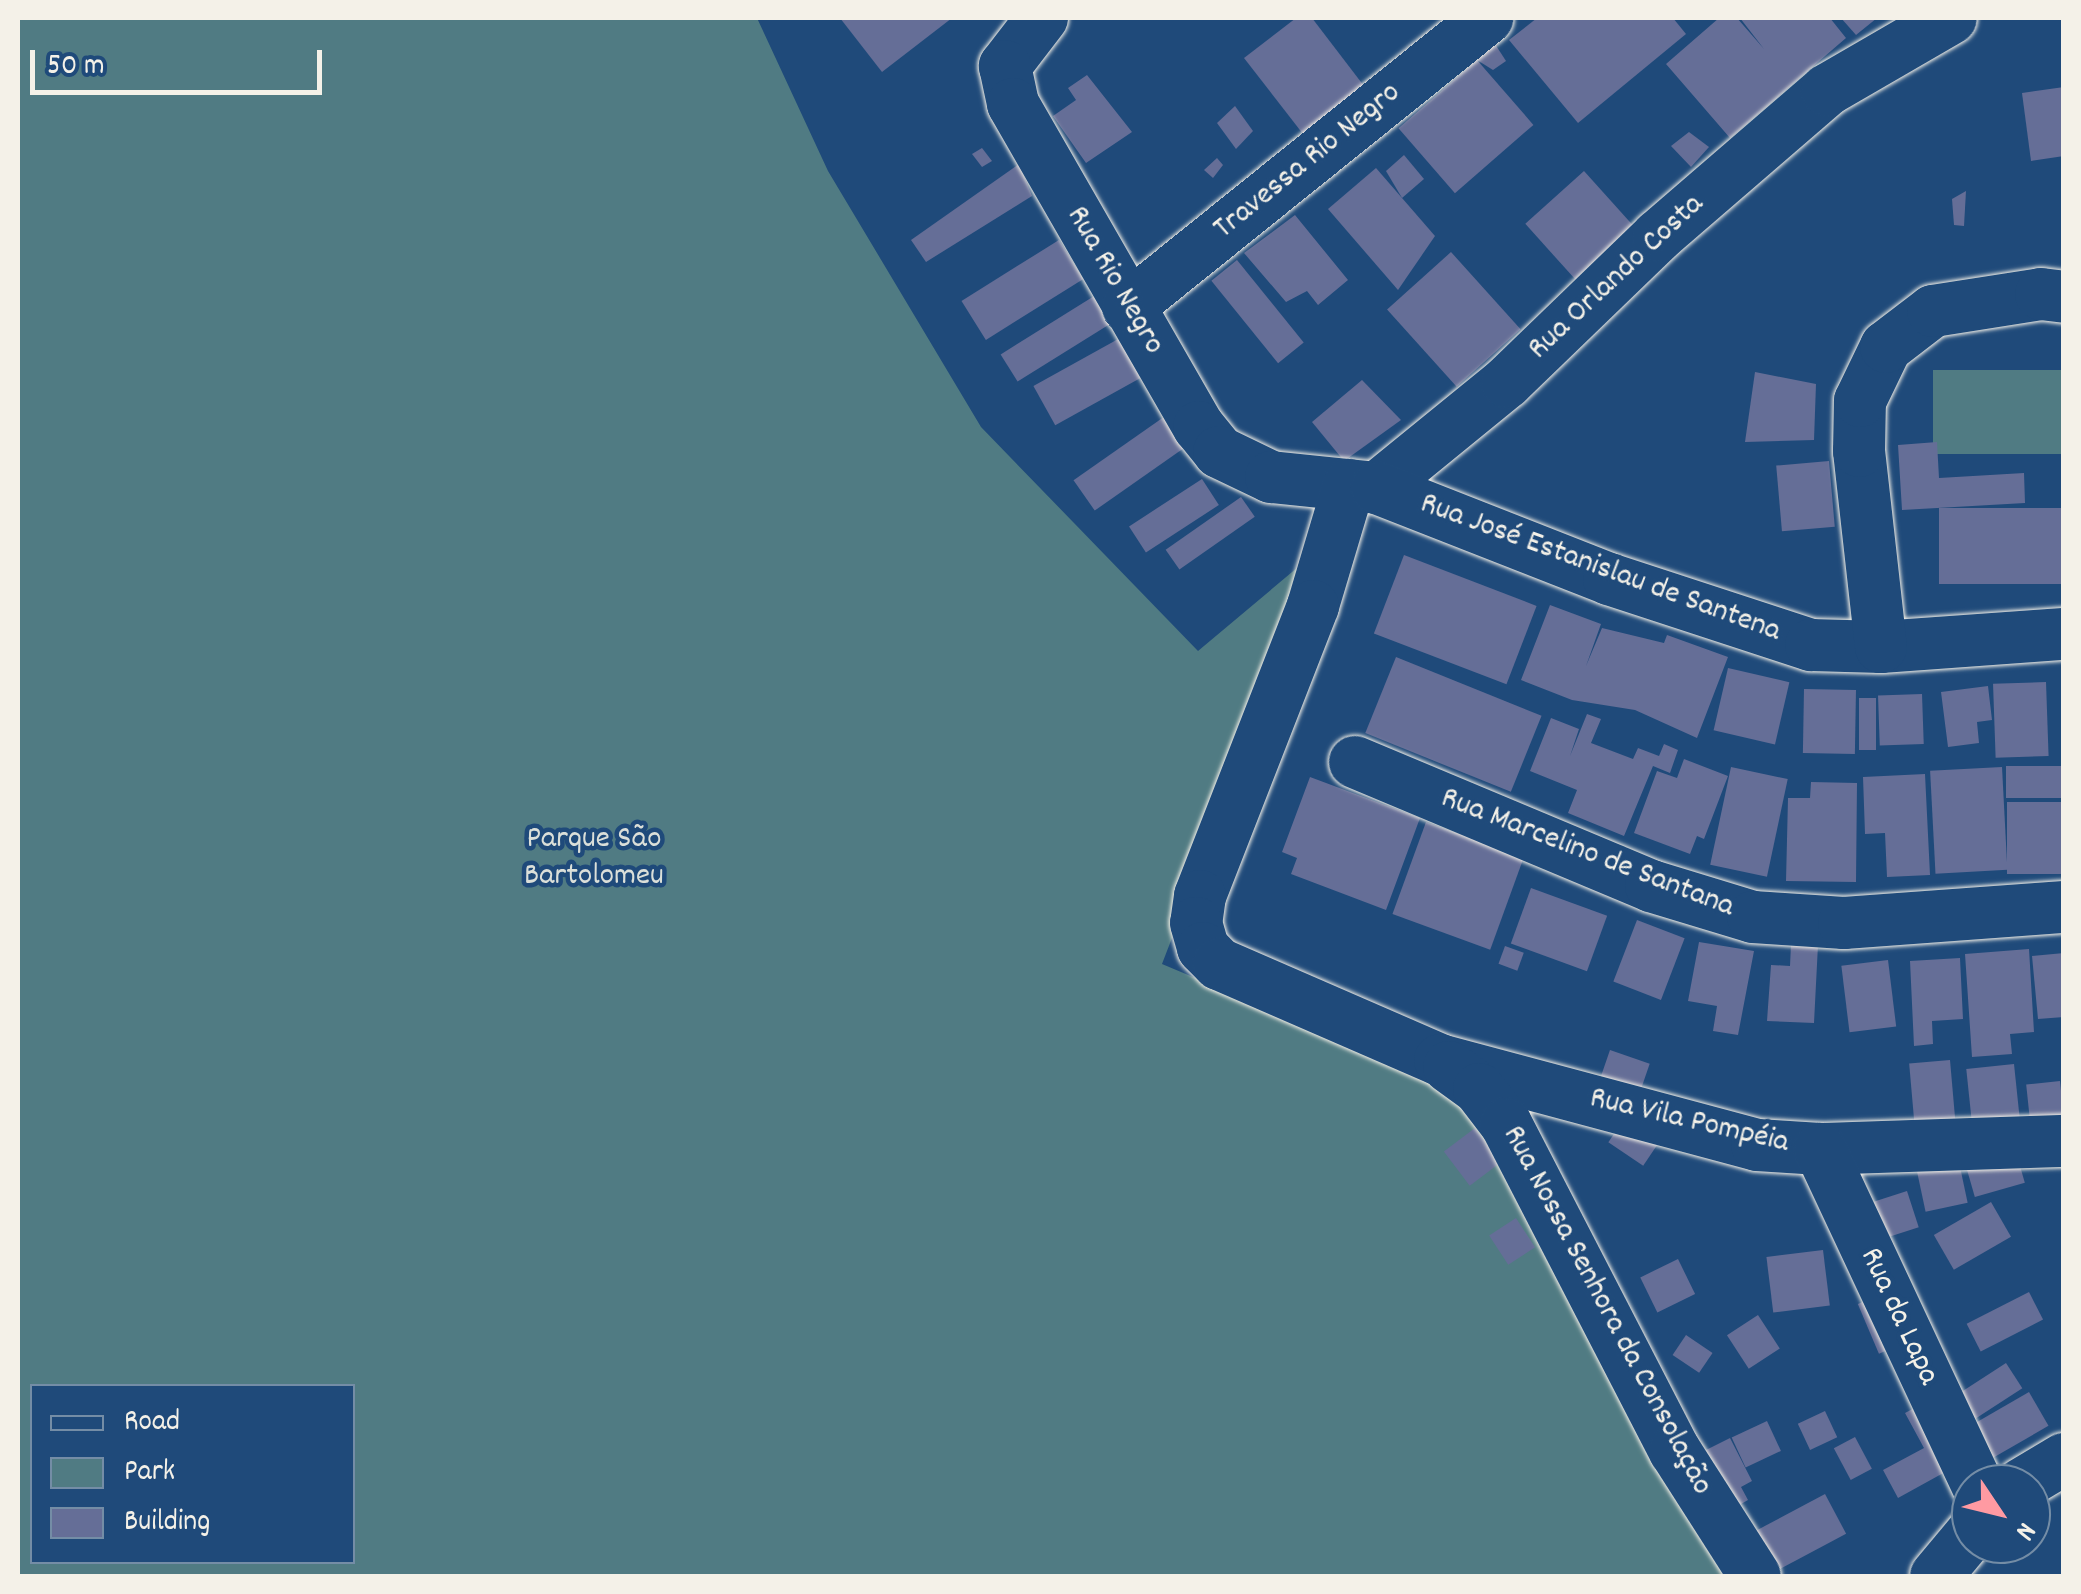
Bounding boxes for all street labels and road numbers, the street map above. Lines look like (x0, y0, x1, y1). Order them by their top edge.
street label: Travessa Rio Negro (1207, 75, 1409, 249)
street label: Rua Orlando Costa (1521, 187, 1713, 369)
street label: Rua Rio Negro (1056, 200, 1172, 362)
street label: Rua José Estanislau de Santena (1414, 486, 1786, 652)
street label: Rua Marcelino de Santana (1435, 780, 1739, 928)
street label: Rua Vila Pompéia (1586, 1080, 1792, 1164)
street label: Rua Nossa Senhora da Consolação (1492, 1120, 1720, 1502)
street label: Rua da Lapa (1850, 1242, 1946, 1392)

